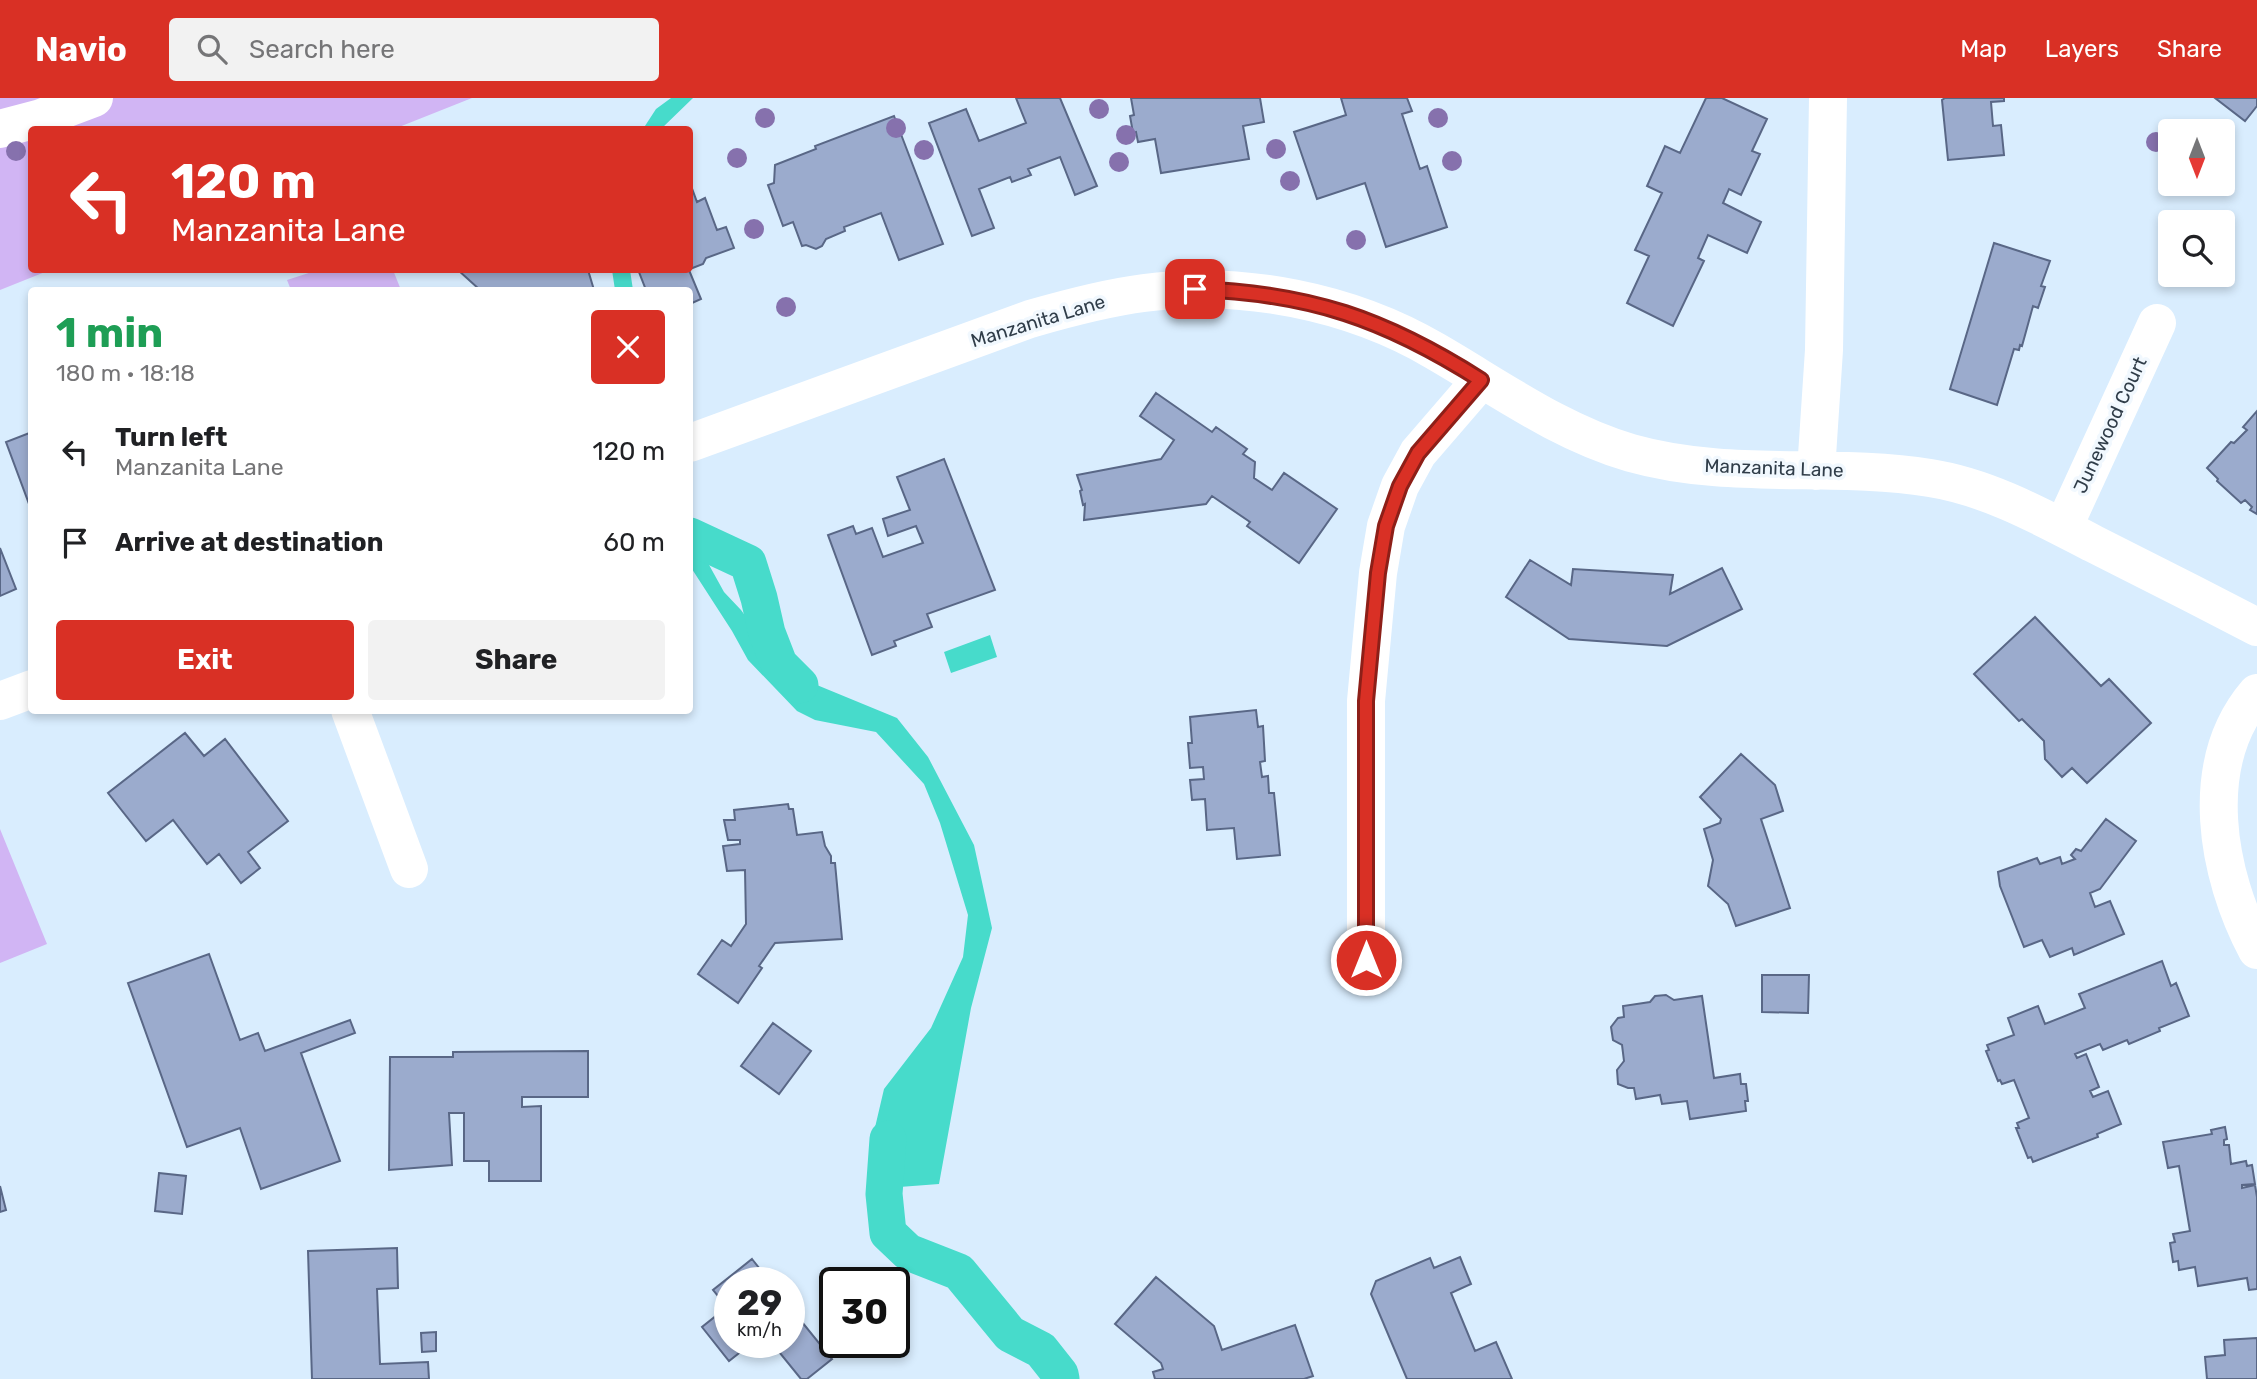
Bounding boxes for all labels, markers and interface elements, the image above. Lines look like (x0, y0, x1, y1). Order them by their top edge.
search box (169, 18, 659, 81)
text: Navio (35, 30, 127, 69)
icon: search (193, 30, 231, 68)
text: Search here (249, 34, 395, 65)
text: Map (1960, 35, 2007, 63)
text: Layers (2045, 35, 2119, 63)
text: Share (2157, 35, 2222, 63)
north arrow (2158, 119, 2235, 196)
map controls (2158, 119, 2235, 287)
text: 120 m (171, 152, 316, 210)
icon: left (56, 154, 147, 245)
button: search (2158, 210, 2235, 287)
text: Manzanita Lane (171, 211, 406, 249)
pin (1165, 259, 1225, 319)
icon: arrive (1176, 270, 1214, 308)
street label: Manzanita Lane (968, 290, 1108, 352)
text: 1 min (56, 308, 163, 358)
button: close (591, 310, 665, 384)
street label: Junewood Court (2068, 353, 2152, 497)
text: 180 m · 18:18 (56, 359, 195, 387)
text: Turn left (115, 422, 227, 453)
icon: left (56, 433, 94, 471)
text: 120 m (593, 436, 665, 467)
text: Manzanita Lane (115, 453, 284, 481)
street label: Manzanita Lane (1704, 454, 1844, 482)
icon: arrive (56, 524, 94, 562)
text: Arrive at destination (115, 527, 383, 558)
text: 60 m (603, 527, 665, 558)
button: Exit (56, 620, 354, 700)
button: Share (368, 620, 665, 700)
position arrow (1329, 923, 1403, 997)
speed limit sign: 30 (819, 1267, 910, 1358)
text: 29 (737, 1282, 782, 1324)
text: km/h (737, 1319, 782, 1341)

